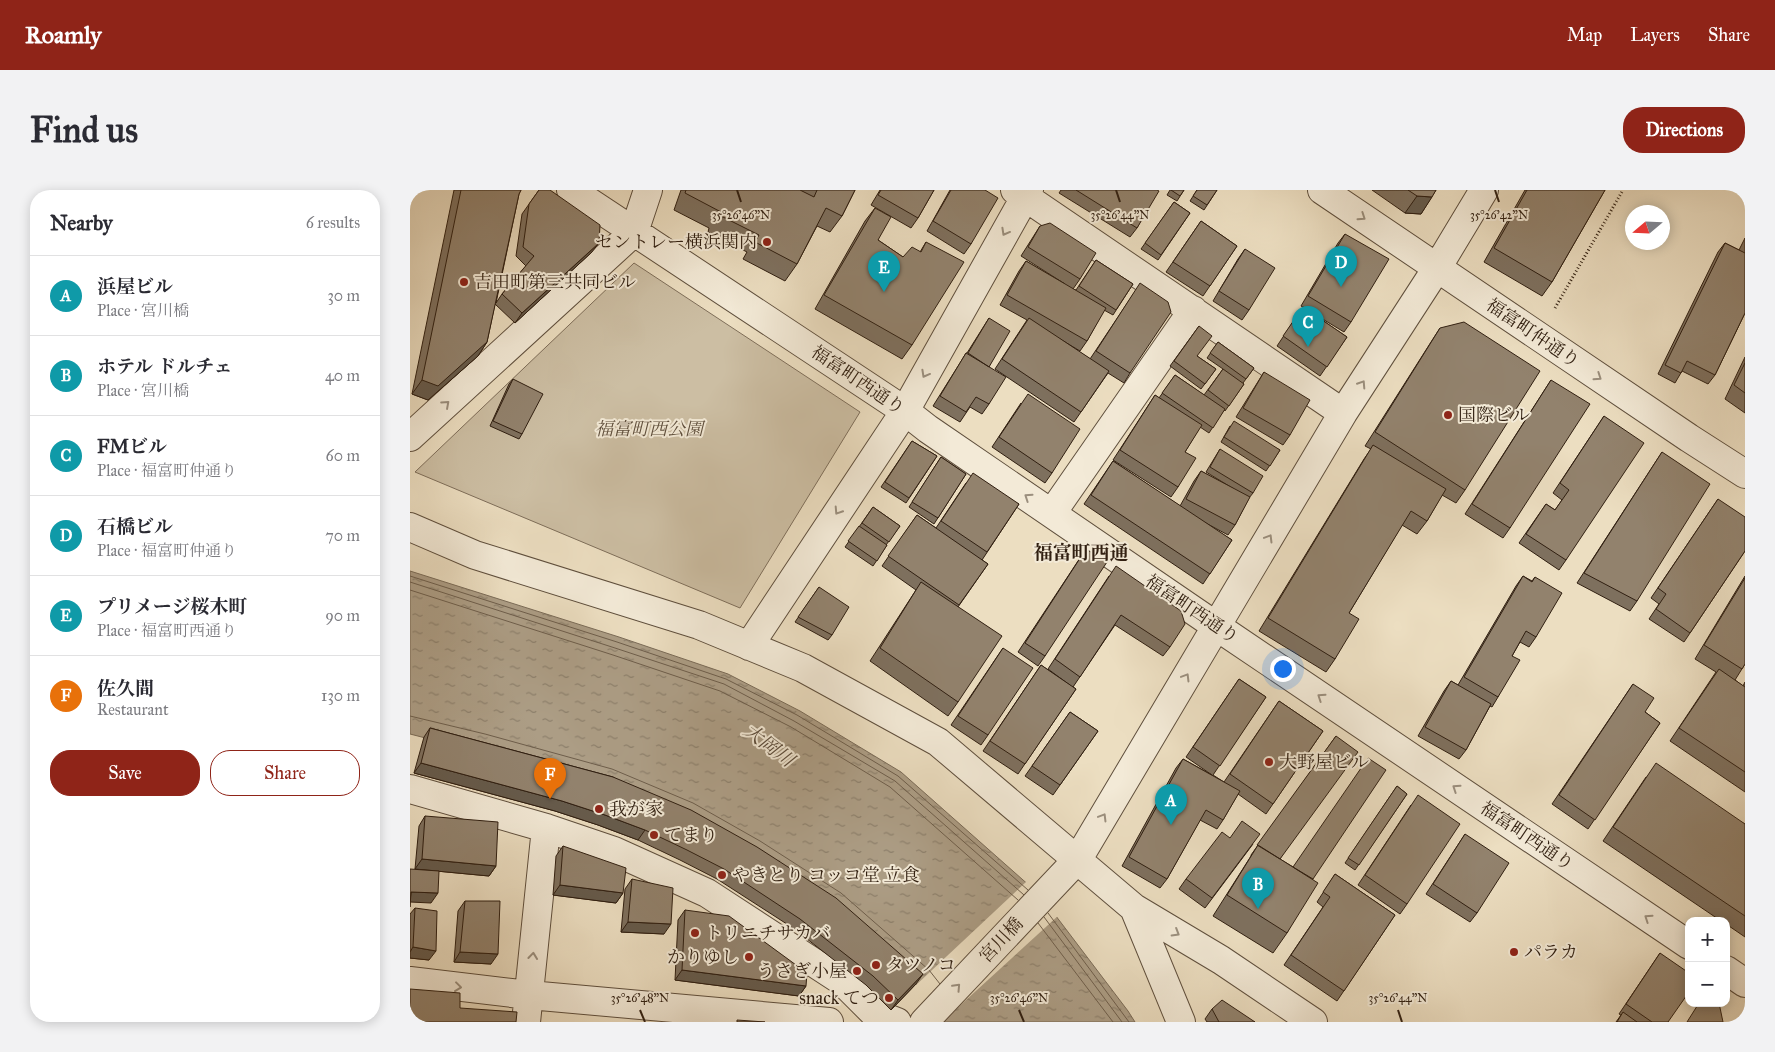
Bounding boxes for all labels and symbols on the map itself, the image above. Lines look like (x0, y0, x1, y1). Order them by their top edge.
north arrow (1625, 205, 1670, 250)
text: 35°26'46"N (712, 208, 770, 222)
text: 35°26'44"N (1091, 208, 1149, 222)
text: 35°26'42"N (1470, 208, 1528, 222)
one-way arrow (1357, 211, 1366, 220)
one-way arrow (1001, 227, 1011, 236)
place label: セントレー横浜関内 (595, 231, 757, 253)
marker: セントレー横浜関内 (761, 236, 773, 248)
pin: D (1325, 246, 1357, 287)
pin: E (868, 251, 900, 292)
place label: 吉田町第三共同ビル (474, 271, 636, 293)
marker: 吉田町第三共同ビル (458, 276, 470, 288)
street label: 福富町仲通り (1482, 294, 1584, 372)
pin: C (1292, 306, 1324, 347)
street label: 福富町西通り (807, 341, 909, 419)
one-way arrow (921, 369, 931, 378)
one-way arrow (1593, 371, 1602, 380)
one-way arrow (1356, 380, 1366, 389)
one-way arrow (440, 401, 449, 410)
place label: 国際ビル (1458, 404, 1530, 426)
marker: 国際ビル (1442, 409, 1454, 421)
park label: 福富町西公園 (595, 418, 706, 440)
one-way arrow (1024, 494, 1033, 503)
one-way arrow (835, 506, 845, 515)
one-way arrow (1263, 534, 1273, 543)
district label: 福富町西通 (1033, 541, 1129, 564)
street label: 福富町西通り (1141, 570, 1243, 648)
your location (1270, 656, 1296, 682)
one-way arrow (1179, 674, 1189, 683)
one-way arrow (1317, 694, 1327, 703)
water label: 大岡川 (739, 719, 800, 773)
place label: 大野屋ビル (1279, 751, 1369, 773)
marker: 大野屋ビル (1263, 756, 1275, 768)
pin: F (534, 758, 566, 799)
pin: A (1155, 784, 1187, 825)
one-way arrow (1452, 785, 1461, 794)
street label: 福富町西通り (1476, 797, 1578, 875)
place label: 我が家 (609, 798, 663, 820)
marker: 我が家 (593, 803, 605, 815)
one-way arrow (1096, 813, 1106, 822)
place label: てまり (664, 824, 718, 846)
marker: てまり (648, 829, 660, 841)
place label: やきとり コッコ堂 立食 (732, 864, 919, 886)
pin: B (1242, 868, 1274, 909)
marker: やきとり コッコ堂 立食 (716, 869, 728, 881)
street label: 宮川橋 (975, 913, 1027, 967)
one-way arrow (1645, 915, 1654, 924)
place label: トリニチサカバ (705, 922, 830, 944)
one-way arrow (1170, 926, 1179, 936)
marker: トリニチサカバ (689, 927, 701, 939)
place label: パラカ (1524, 941, 1578, 963)
place label: かりゆし (667, 946, 739, 968)
marker: パラカ (1508, 946, 1520, 958)
marker: かりゆし (743, 951, 755, 963)
one-way arrow (527, 952, 538, 960)
place label: タツノコ (886, 954, 956, 976)
marker: タツノコ (870, 959, 882, 971)
place label: うさぎ小屋 (757, 960, 847, 982)
marker: うさぎ小屋 (851, 965, 863, 977)
one-way arrow (455, 981, 463, 992)
one-way arrow (951, 983, 960, 992)
place label: snack てつ (799, 987, 879, 1009)
text: 35°26'48"N (611, 991, 669, 1005)
text: 35°26'46"N (990, 991, 1048, 1005)
text: 35°26'44"N (1369, 991, 1427, 1005)
marker: snack てつ (883, 992, 895, 1004)

